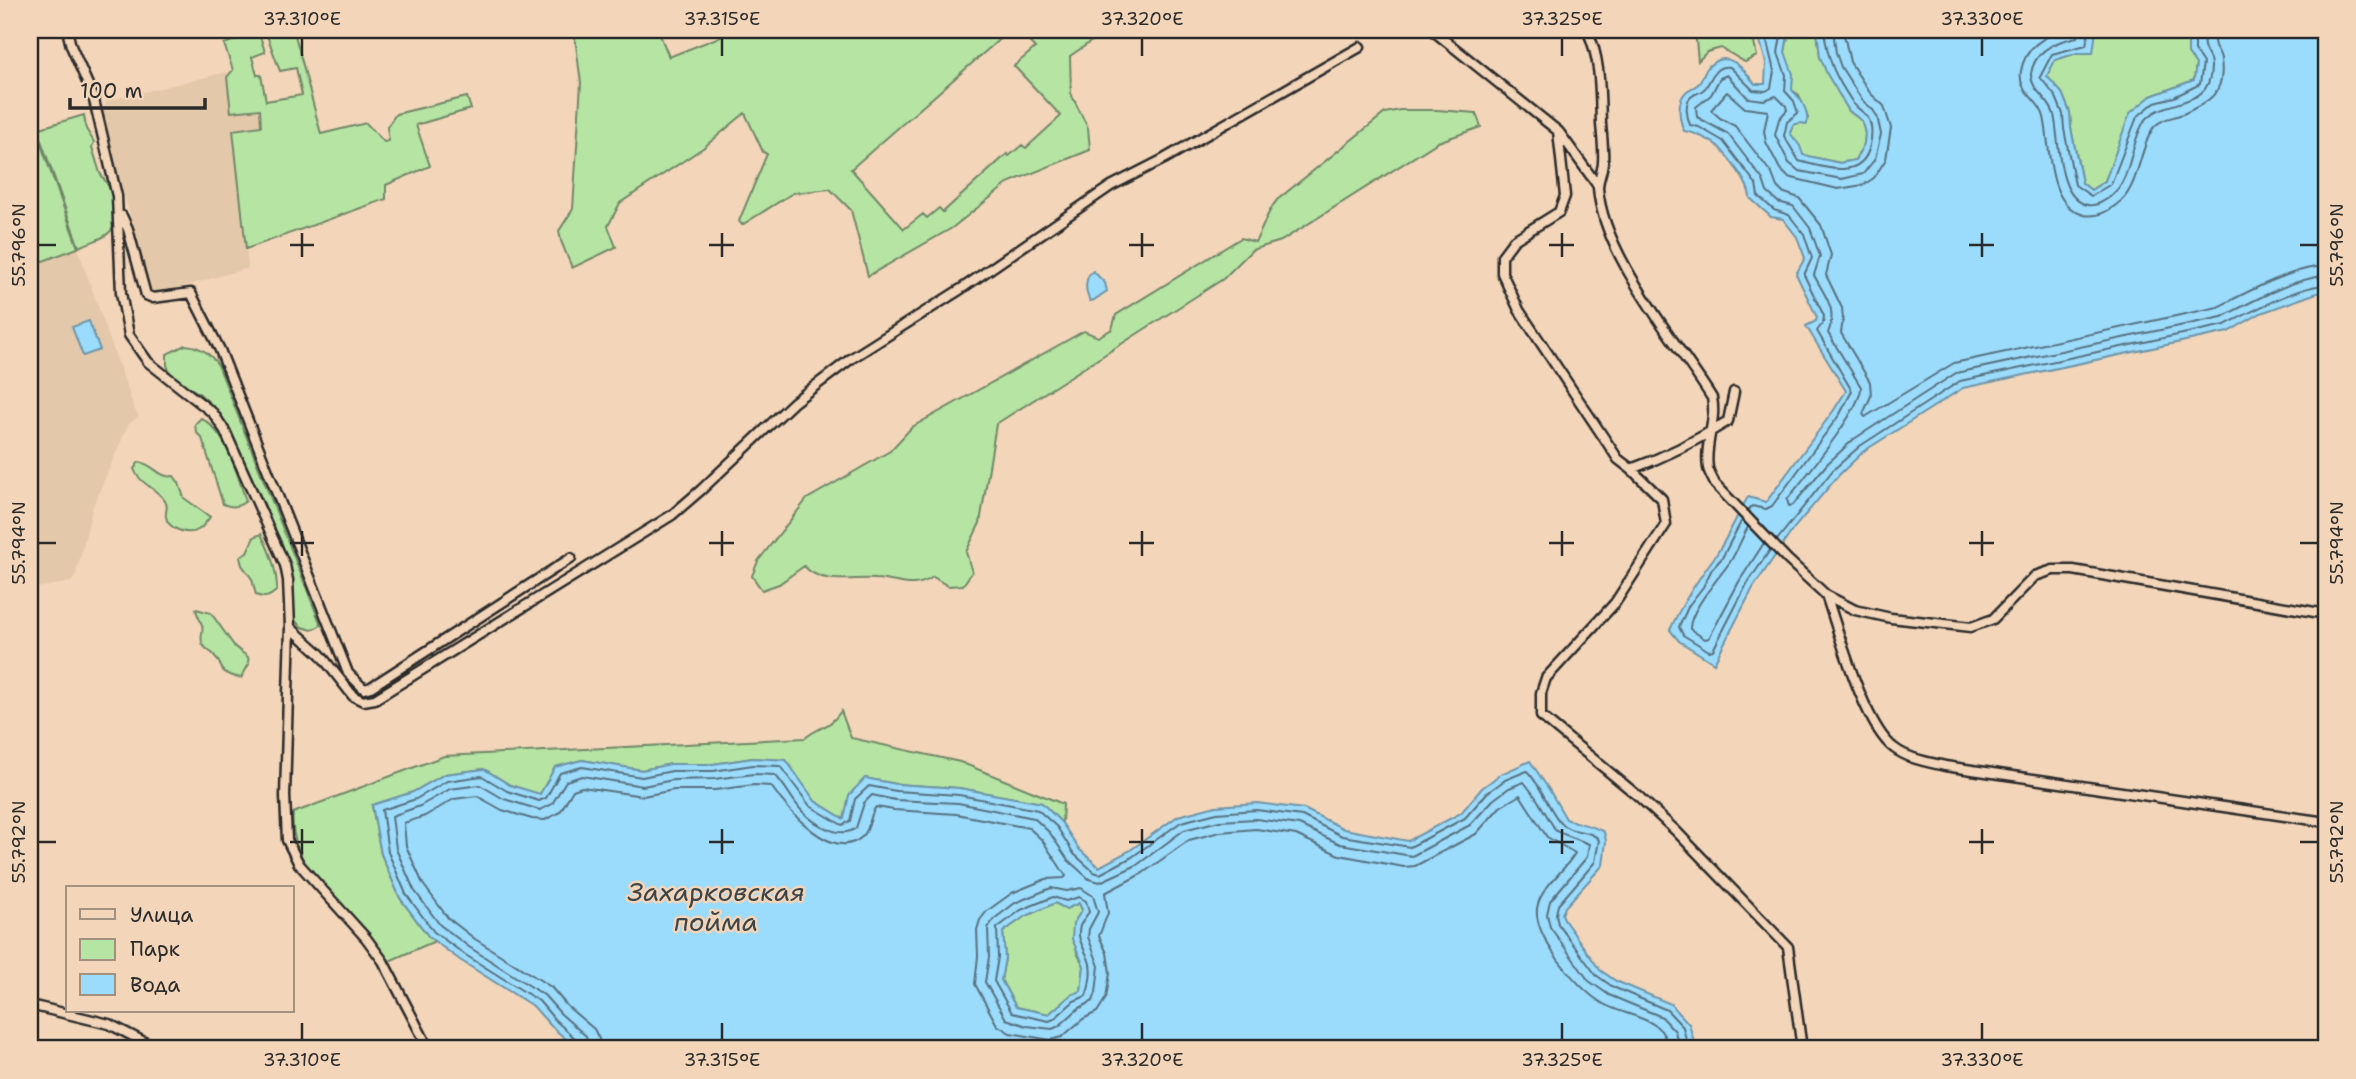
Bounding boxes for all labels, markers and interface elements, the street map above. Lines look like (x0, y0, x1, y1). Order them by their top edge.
text: 37.310°E (263, 7, 341, 31)
text: 37.315°E (684, 7, 760, 31)
text: 37.320°E (1101, 7, 1183, 31)
text: 37.325°E (1521, 7, 1603, 31)
text: 37.330°E (1940, 7, 2024, 31)
scale bar (70, 66, 205, 110)
text: 100 m (80, 77, 143, 105)
text: 55.796°N (7, 203, 31, 287)
text: 55.796°N (2325, 203, 2349, 287)
text: 55.794°N (7, 501, 31, 585)
text: 55.794°N (2325, 501, 2349, 585)
text: 55.792°N (7, 800, 31, 884)
text: 55.792°N (2325, 800, 2349, 884)
water label: Захарковская пойма (628, 874, 804, 939)
legend (66, 886, 294, 1012)
text: Улица (130, 901, 193, 929)
text: Парк (130, 935, 180, 963)
text: Вода (130, 971, 180, 999)
text: 37.310°E (263, 1048, 341, 1072)
text: 37.315°E (684, 1048, 760, 1072)
text: 37.320°E (1101, 1048, 1183, 1072)
text: 37.325°E (1521, 1048, 1603, 1072)
text: 37.330°E (1940, 1048, 2024, 1072)

